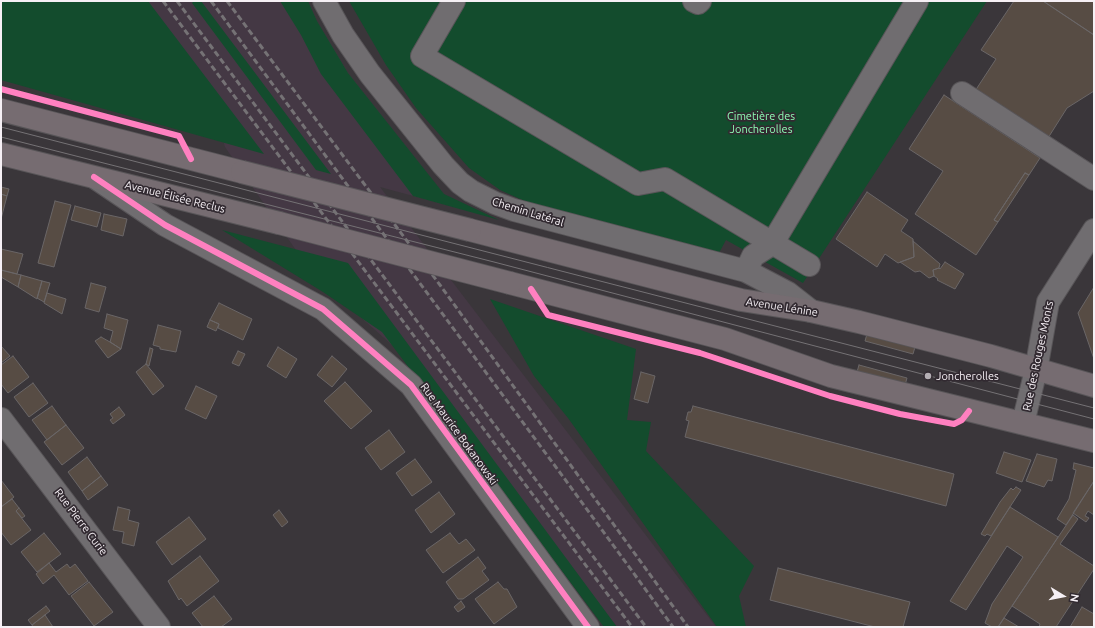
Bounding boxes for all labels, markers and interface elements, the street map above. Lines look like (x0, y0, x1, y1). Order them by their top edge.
park label: Cimetière des Joncherolles (727, 109, 795, 135)
street label: Avenue Élisée Reclus (124, 178, 226, 216)
street label: Chemin Latéral (490, 195, 566, 229)
street label: Avenue Lénine (745, 295, 819, 319)
street label: Rue des Rouges Monts (1020, 300, 1056, 412)
place label: Joncherolles (936, 369, 999, 383)
marker: Joncherolles (923, 371, 933, 381)
street label: Rue Maurice Bokanowski (418, 381, 500, 487)
street label: Rue Pierre Curie (52, 486, 110, 558)
north arrow (1043, 576, 1083, 616)
text: N (1068, 593, 1081, 603)

